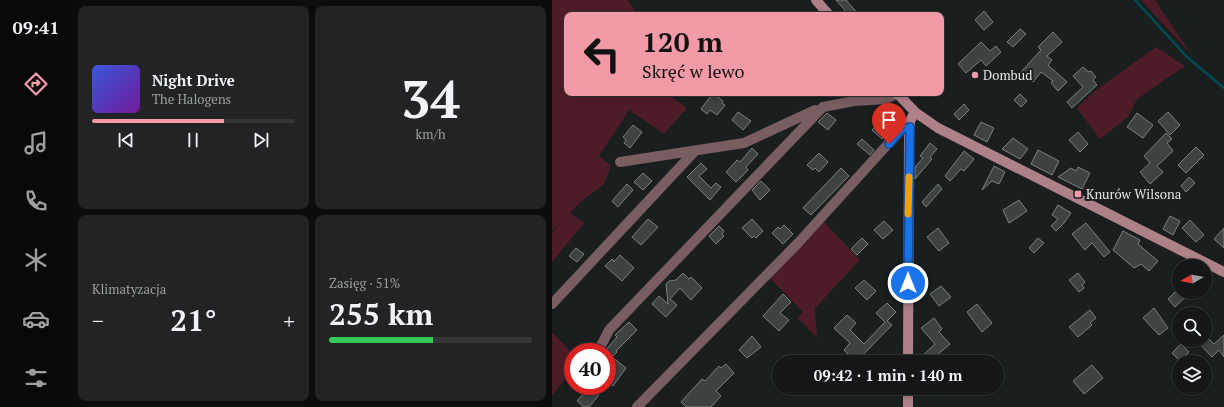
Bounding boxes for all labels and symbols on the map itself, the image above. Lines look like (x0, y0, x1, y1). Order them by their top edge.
place label: Dombud (983, 66, 1032, 84)
marker: Dombud (970, 70, 980, 80)
pin (872, 103, 906, 144)
place label: Knurów Wilsona (1086, 185, 1182, 203)
marker: Knurów Wilsona (1073, 189, 1083, 199)
north arrow (1172, 259, 1212, 299)
position arrow (887, 262, 929, 304)
speed limit sign: 40 (564, 343, 616, 395)

